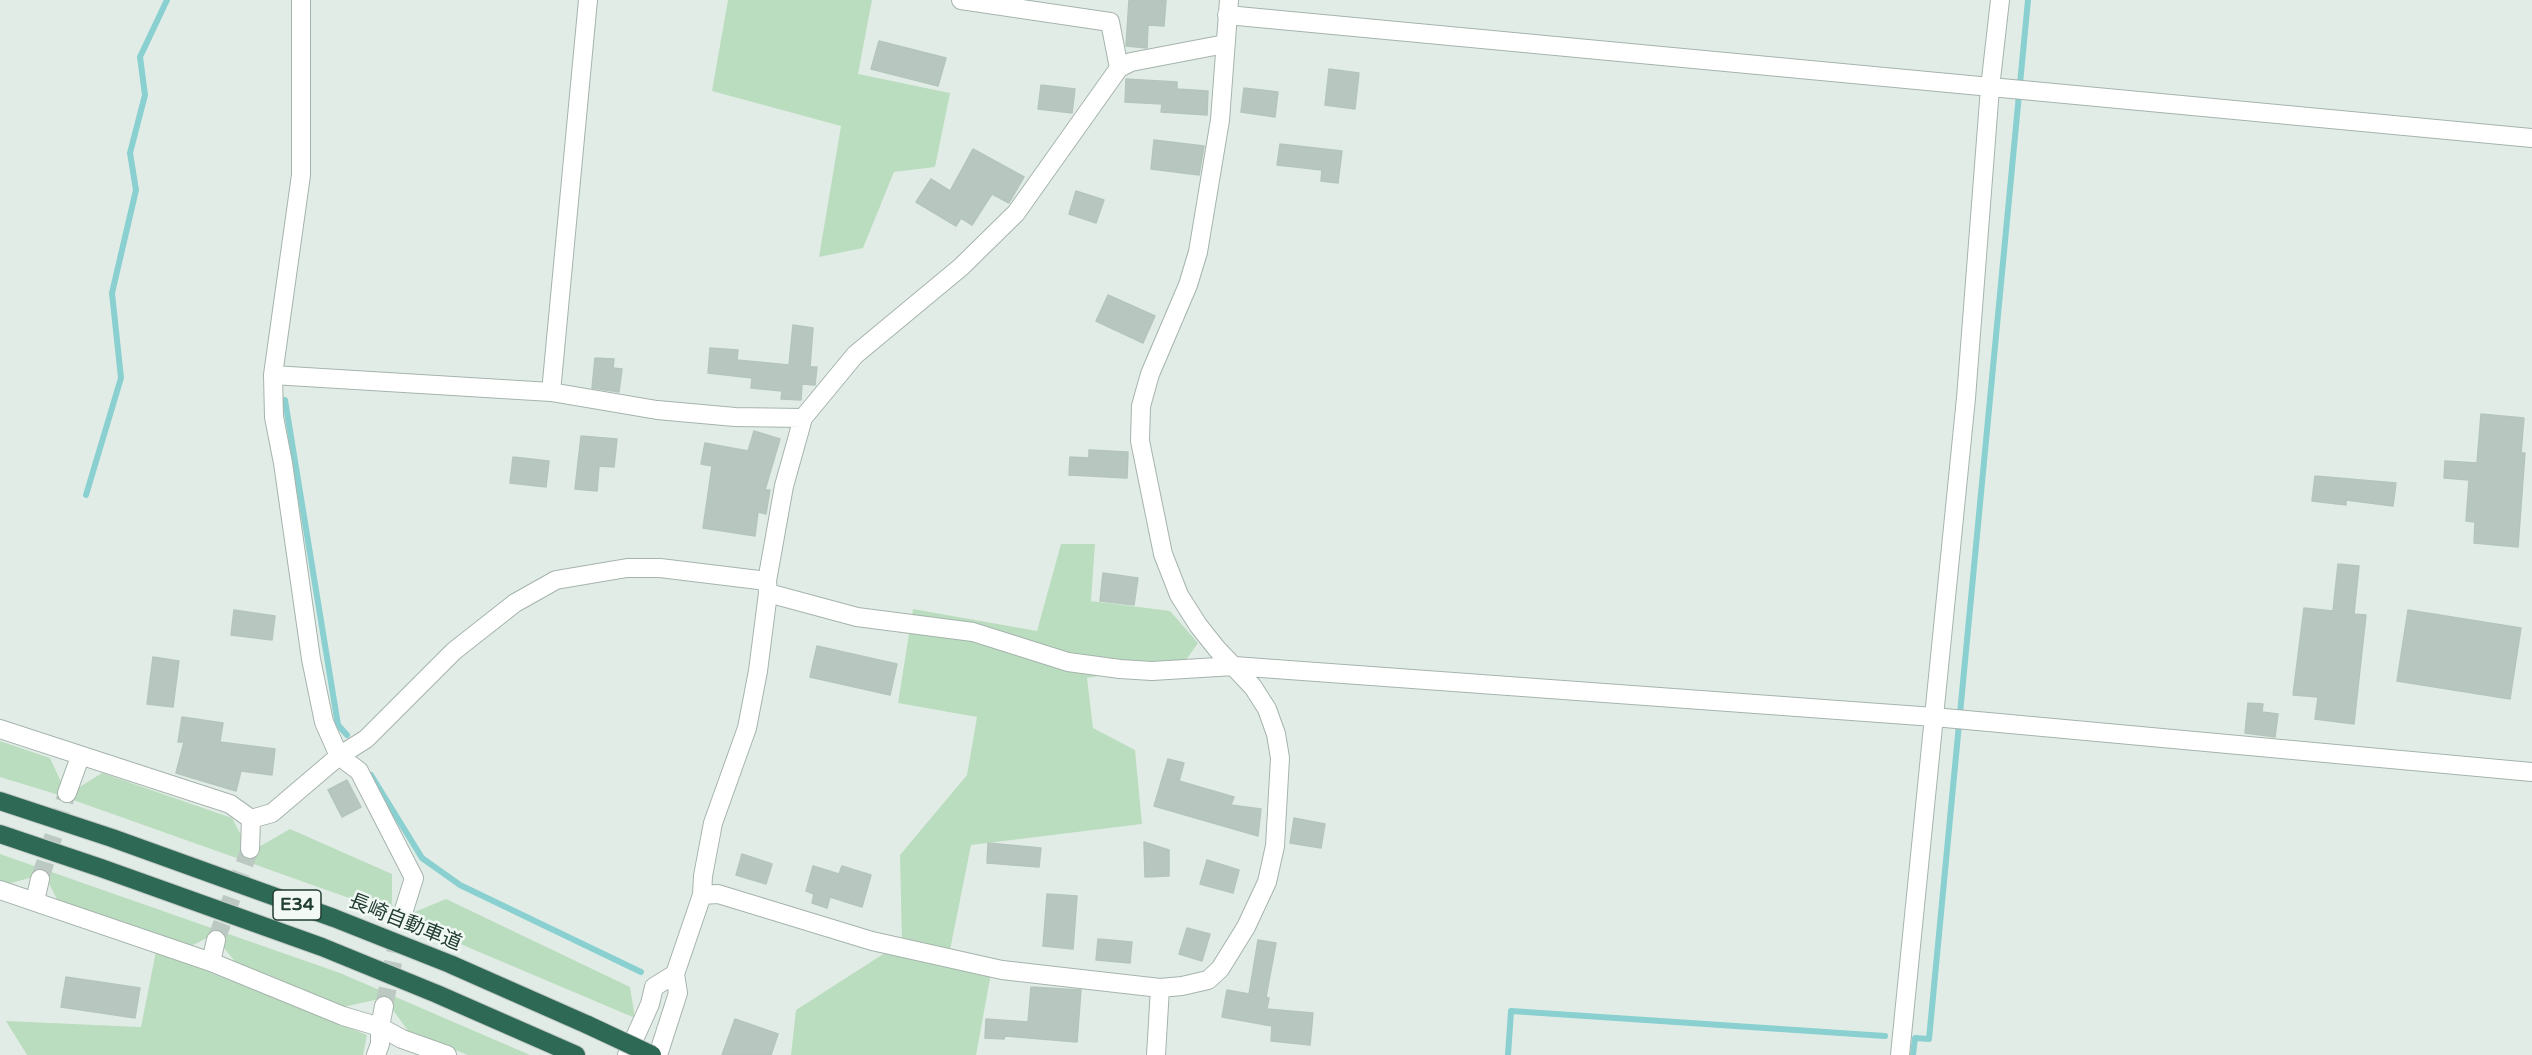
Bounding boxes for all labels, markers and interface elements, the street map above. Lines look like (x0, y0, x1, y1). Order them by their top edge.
street label: 長崎自動車道 (345, 889, 465, 957)
road number: E34 (273, 890, 321, 920)

